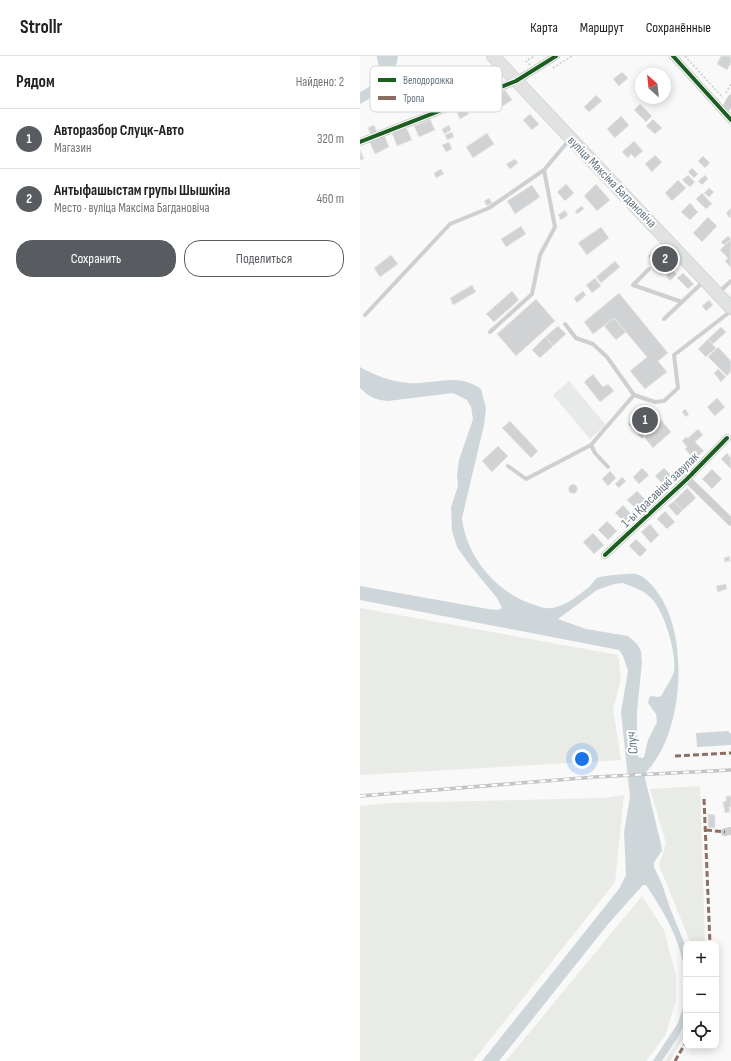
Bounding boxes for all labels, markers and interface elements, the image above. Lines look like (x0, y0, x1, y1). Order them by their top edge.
text: Strollr (20, 16, 62, 39)
text: Карта (530, 19, 558, 36)
text: Маршрут (580, 19, 624, 36)
text: Сохранённые (646, 19, 711, 36)
legend (370, 66, 502, 112)
north arrow (635, 68, 671, 104)
text: Рядом (16, 72, 55, 92)
text: Найдено: 2 (296, 74, 344, 90)
text: Велодорожка (403, 74, 454, 87)
text: Тропа (403, 92, 425, 105)
text: Авторазбор Слуцк-Авто (54, 121, 184, 140)
text: 1 (26, 131, 32, 147)
text: 320 m (317, 131, 344, 147)
street label: вуліца Максіма Багдановіча (564, 133, 660, 231)
text: Магазин (54, 140, 91, 156)
text: Антыфашыстам групы Шышкіна (54, 181, 231, 200)
text: 2 (26, 191, 32, 207)
text: 460 m (317, 191, 344, 207)
text: Место · вуліца Максіма Багдановіча (54, 200, 210, 216)
button: Сохранить (16, 240, 176, 277)
button: Поделиться (184, 240, 344, 277)
pin: 2 (652, 244, 678, 274)
pin: 1 (632, 405, 658, 435)
street label: 1-ы Красавіцкі завулак (618, 449, 702, 531)
water label: Случ (622, 730, 642, 755)
your location (572, 749, 592, 769)
map controls (683, 941, 719, 1049)
button: + (683, 941, 719, 977)
button: − (683, 977, 719, 1013)
button: locate (683, 1013, 719, 1049)

